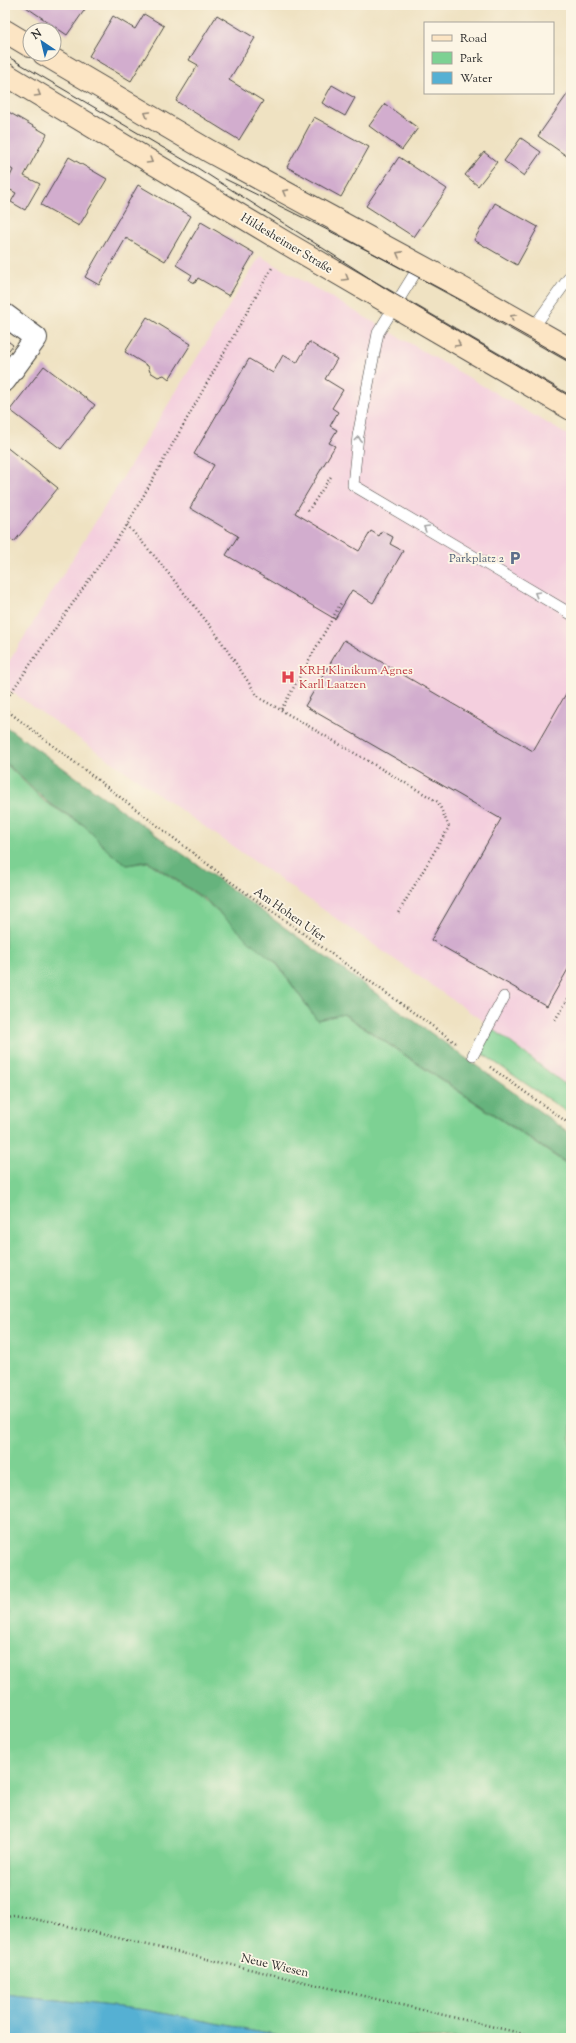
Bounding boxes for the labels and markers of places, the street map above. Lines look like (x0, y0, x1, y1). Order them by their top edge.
place label: Parkplatz 2 (449, 550, 504, 568)
parking icon: Parkplatz 2 (507, 550, 523, 566)
place label: KRH Klinikum Agnes Karll Laatzen (299, 662, 413, 694)
hospital icon: KRH Klinikum Agnes Karll Laatzen (280, 669, 296, 685)

